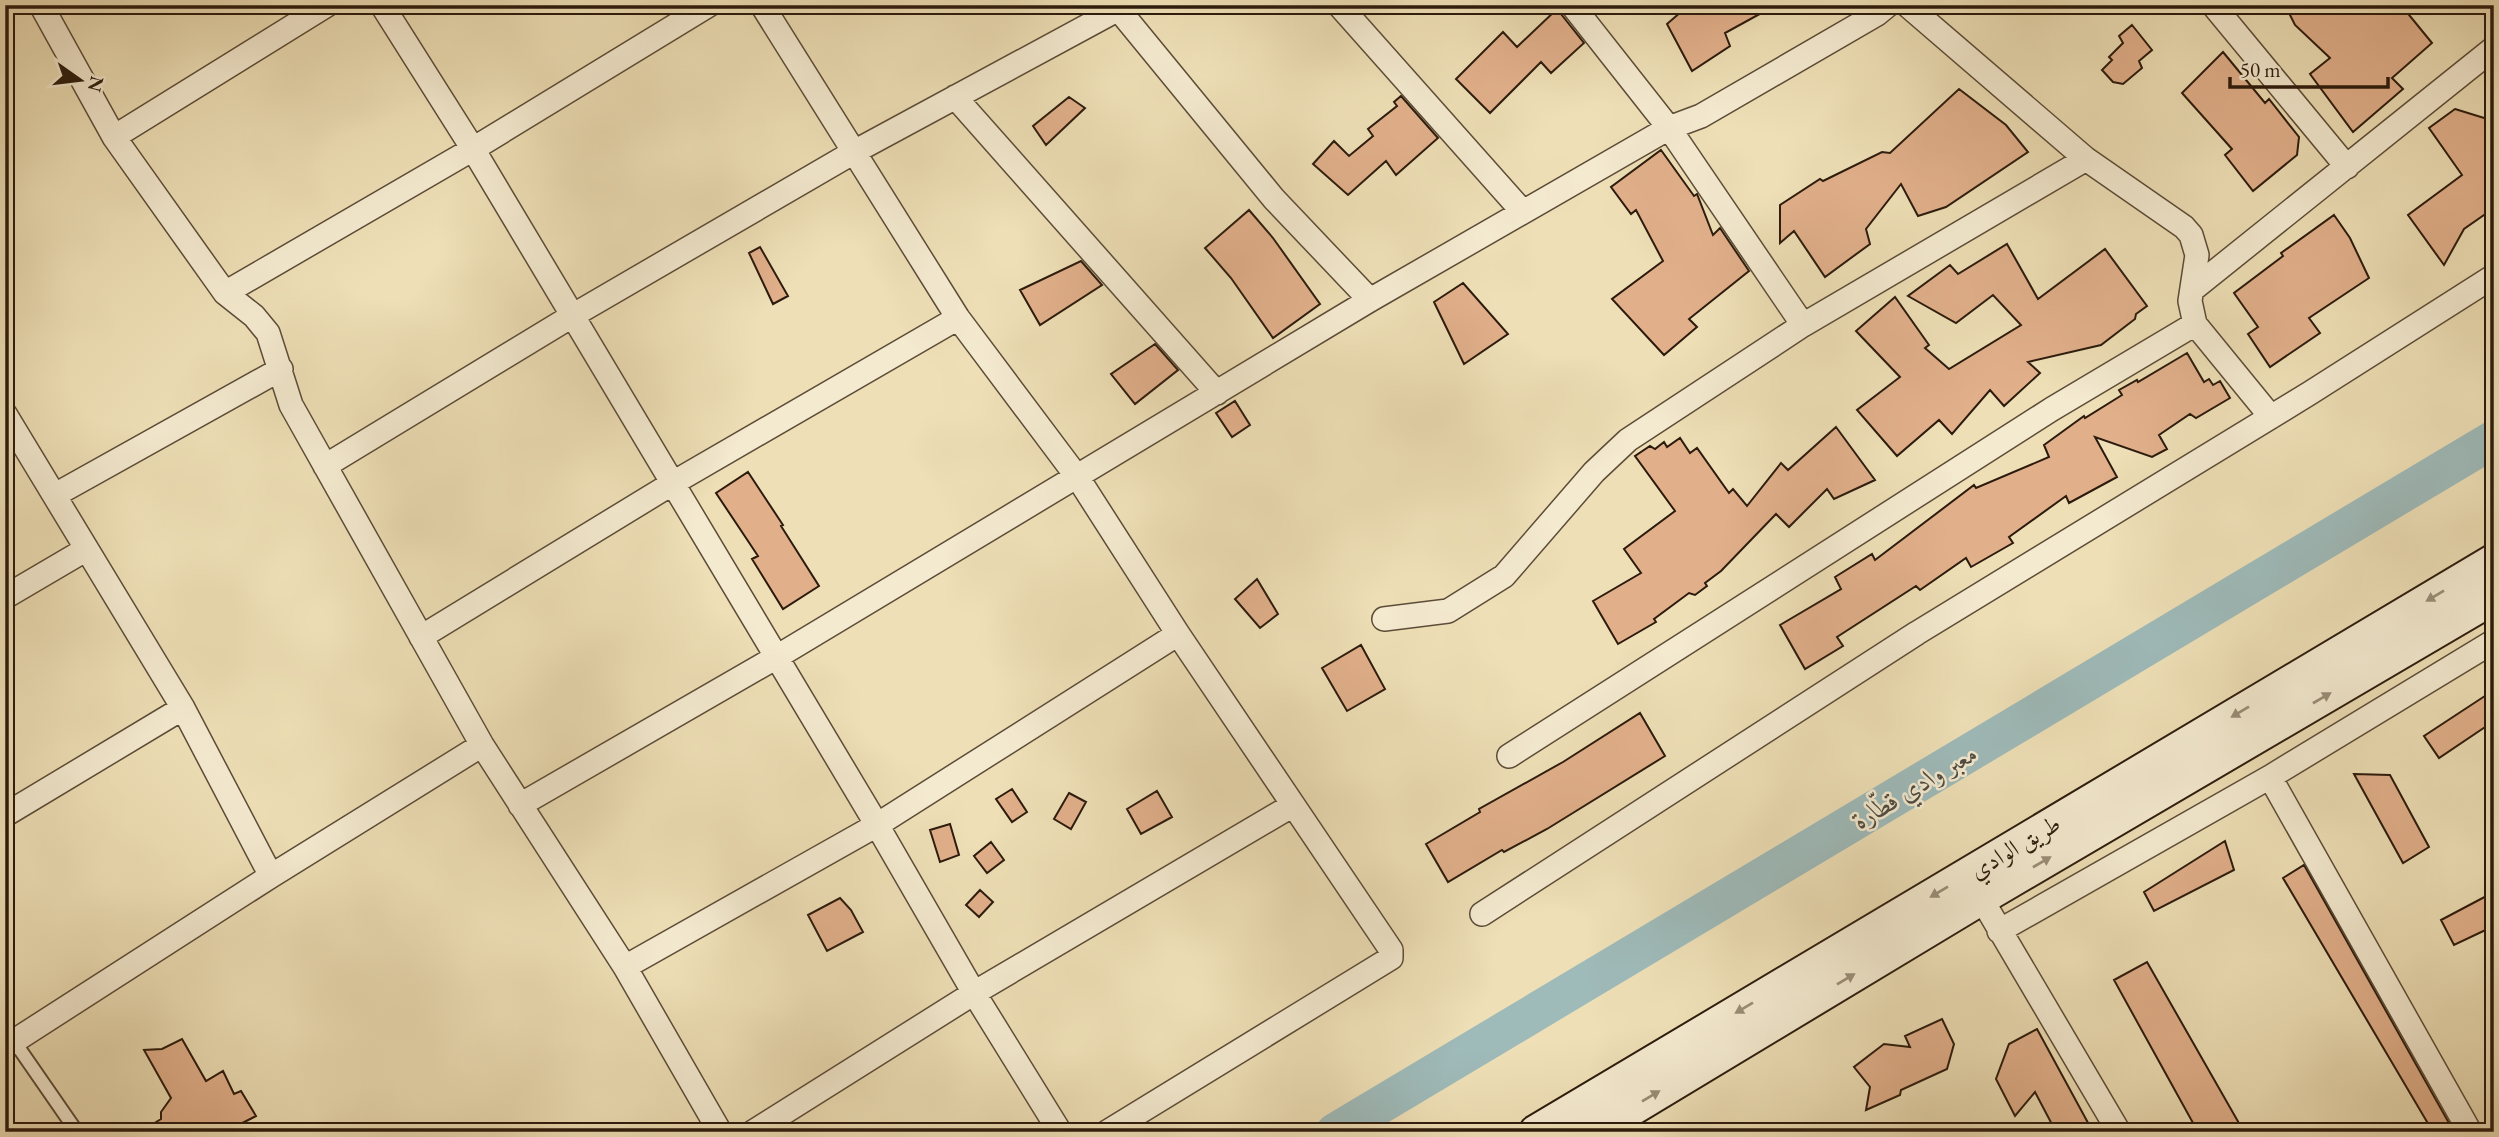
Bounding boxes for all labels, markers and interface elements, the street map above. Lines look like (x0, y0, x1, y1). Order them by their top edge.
north arrow (46, 46, 116, 116)
scale bar (2230, 46, 2387, 90)
text: 50 m (2240, 56, 2281, 83)
text: N (82, 74, 110, 95)
one-way arrow (2426, 589, 2445, 602)
one-way arrow (2313, 691, 2332, 704)
one-way arrow (2230, 706, 2249, 719)
water label: معبر وادي قطّارة (1845, 735, 1986, 841)
street label: طريق الوادي (1964, 807, 2068, 889)
one-way arrow (2032, 856, 2051, 869)
one-way arrow (1930, 886, 1949, 898)
one-way arrow (1837, 973, 1856, 985)
one-way arrow (1734, 1002, 1753, 1014)
one-way arrow (1642, 1090, 1661, 1103)

